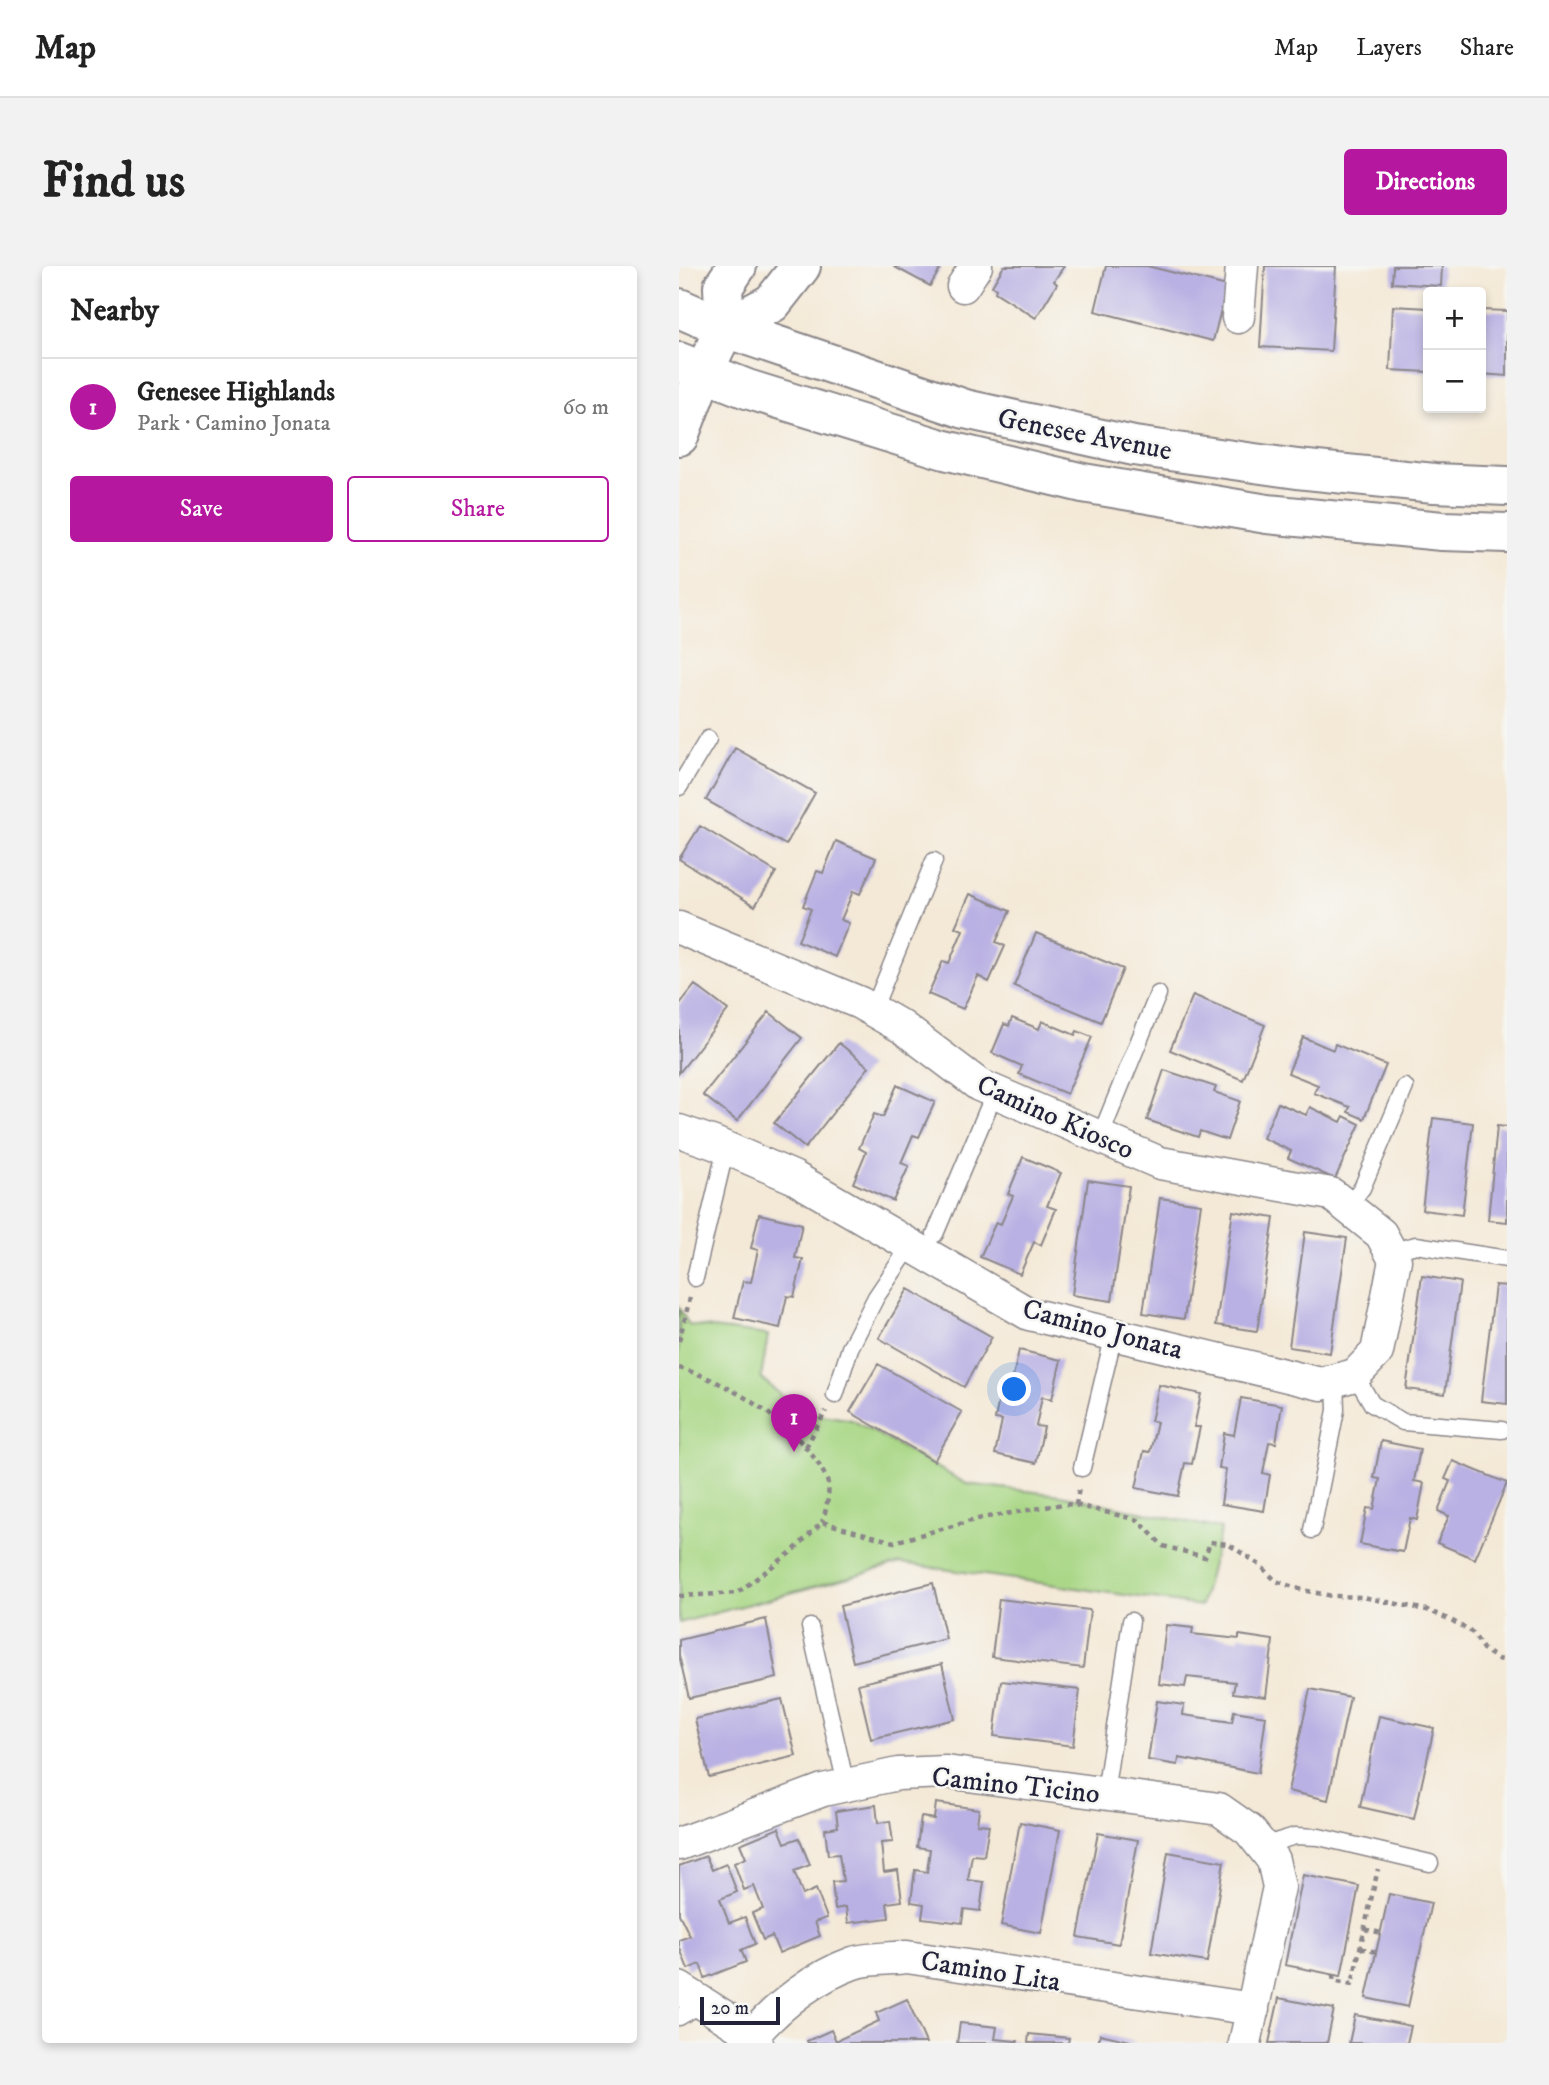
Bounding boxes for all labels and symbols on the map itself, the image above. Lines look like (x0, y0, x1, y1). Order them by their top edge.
street label: Genesee Avenue (995, 400, 1175, 468)
street label: Camino Kiosco (971, 1067, 1139, 1168)
street label: Camino Jonata (1019, 1291, 1187, 1368)
your location (997, 1372, 1031, 1406)
pin: 1 (771, 1394, 817, 1452)
street label: Camino Ticino (930, 1759, 1102, 1812)
street label: Camino Lita (918, 1943, 1063, 2000)
scale bar (700, 1994, 781, 2026)

